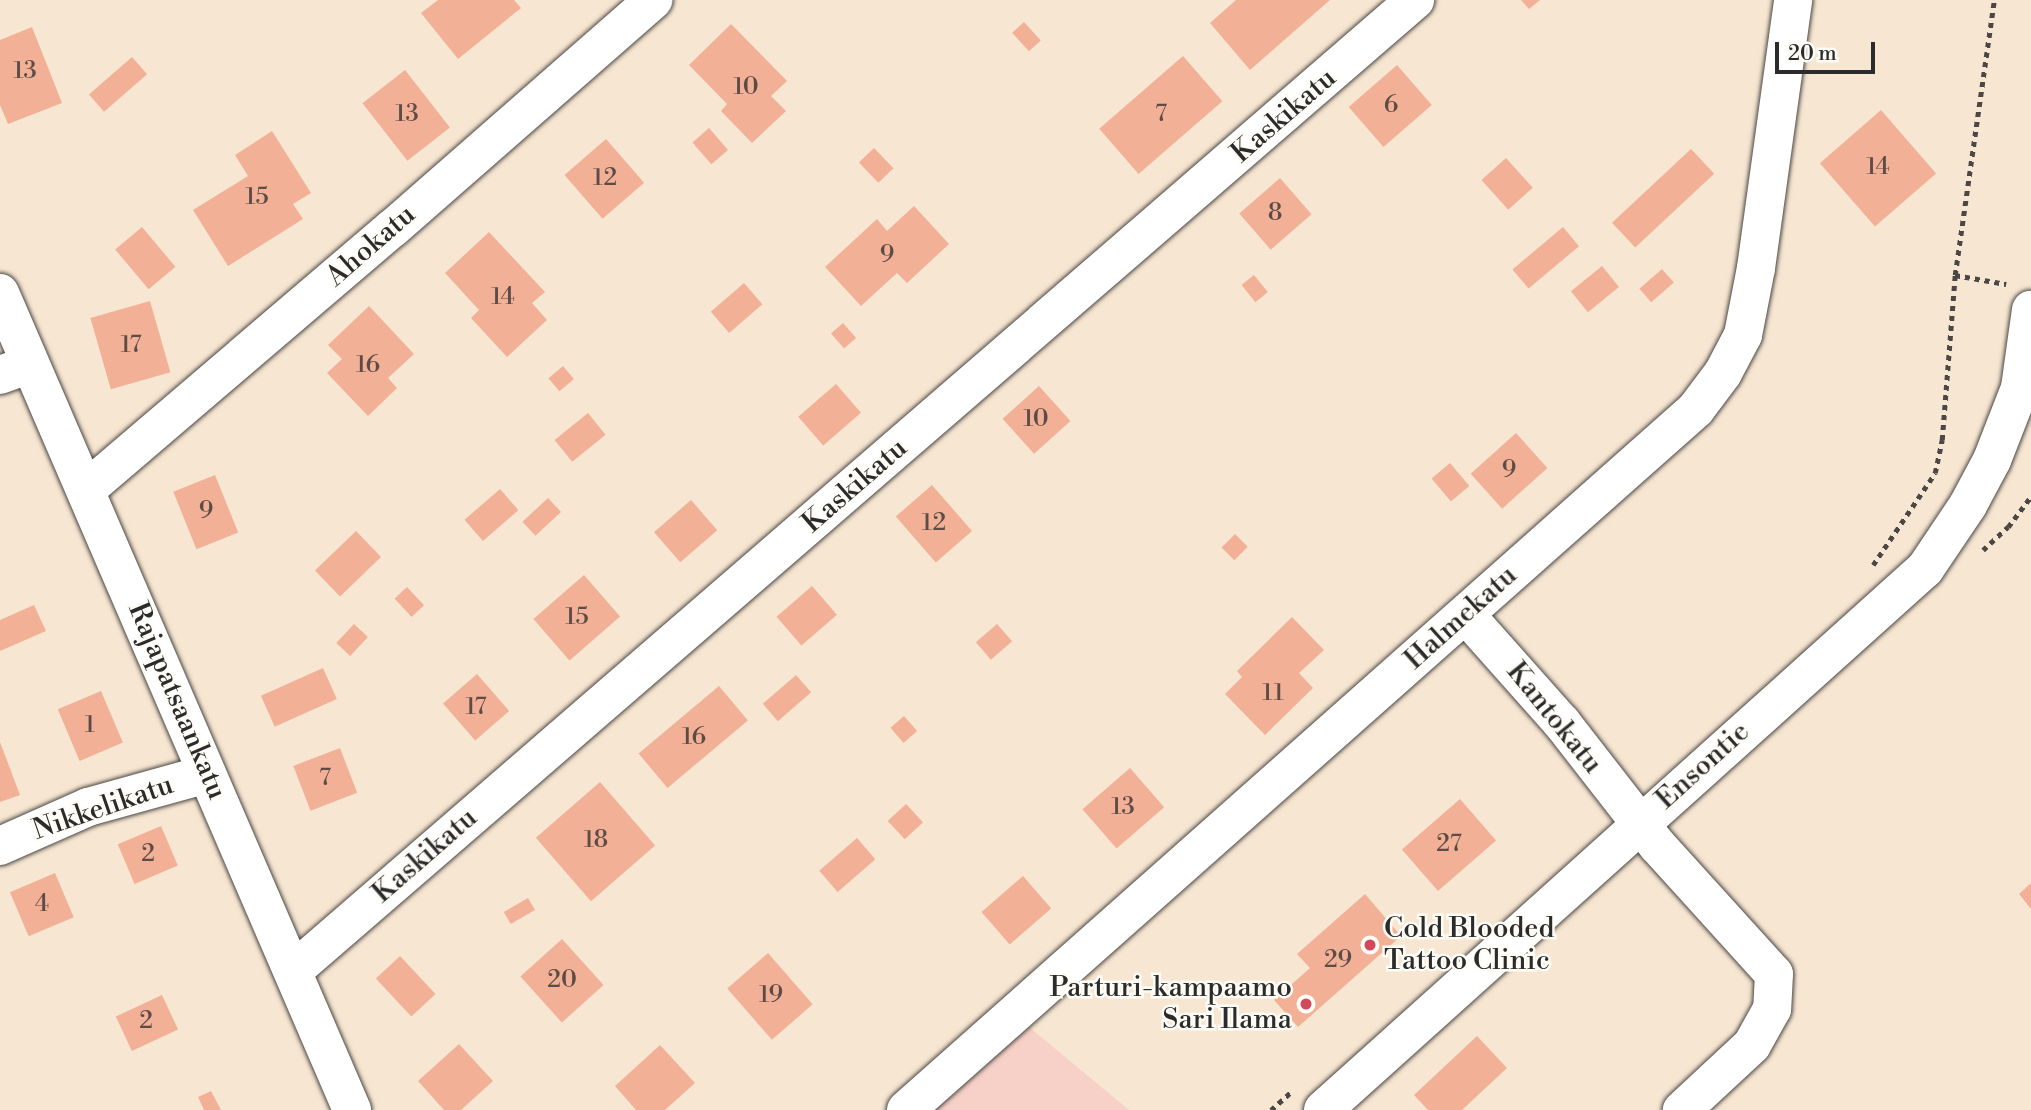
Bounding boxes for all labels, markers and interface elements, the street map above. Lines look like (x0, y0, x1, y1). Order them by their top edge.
scale bar (1779, 28, 1879, 72)
text: 20 m (1788, 41, 1837, 67)
house number: 13 (13, 58, 37, 86)
street label: Kaskikatu (1225, 62, 1343, 170)
house number: 10 (733, 74, 759, 102)
house number: 6 (1384, 92, 1398, 120)
house number: 13 (395, 101, 419, 129)
house number: 7 (1155, 101, 1167, 129)
house number: 14 (1866, 154, 1890, 182)
house number: 12 (593, 165, 617, 193)
house number: 15 (245, 184, 269, 212)
street label: Ahokatu (320, 198, 422, 294)
house number: 8 (1268, 200, 1282, 228)
house number: 9 (880, 242, 894, 270)
house number: 14 (491, 284, 515, 312)
house number: 17 (120, 332, 142, 360)
house number: 16 (356, 352, 380, 380)
house number: 10 (1023, 406, 1049, 434)
street label: Kaskikatu (796, 432, 914, 540)
house number: 9 (1502, 457, 1516, 485)
house number: 9 (199, 498, 213, 526)
house number: 12 (922, 510, 946, 538)
street label: Halmekatu (1398, 559, 1524, 677)
street label: Rajapatsaankatu (120, 598, 234, 804)
house number: 15 (565, 604, 589, 632)
street label: Kantokatu (1499, 656, 1609, 780)
house number: 11 (1262, 680, 1284, 708)
house number: 17 (465, 694, 487, 722)
house number: 1 (85, 712, 95, 740)
street label: Ensontie (1649, 715, 1757, 817)
house number: 16 (682, 724, 706, 752)
house number: 7 (319, 765, 331, 793)
street label: Nikkelikatu (28, 768, 178, 848)
house number: 13 (1111, 794, 1135, 822)
street label: Kaskikatu (366, 802, 484, 910)
house number: 18 (584, 827, 608, 855)
house number: 27 (1436, 831, 1462, 859)
house number: 2 (141, 841, 155, 869)
house number: 4 (35, 891, 49, 919)
place label: Cold Blooded Tattoo Clinic (1384, 912, 1554, 978)
marker: Cold Blooded Tattoo Clinic (1362, 937, 1378, 953)
house number: 29 (1324, 947, 1352, 975)
house number: 20 (547, 967, 577, 995)
place label: Parturi-kampaamo Sari Ilama (1050, 971, 1292, 1037)
house number: 19 (759, 982, 783, 1010)
marker: Parturi-kampaamo Sari Ilama (1298, 996, 1314, 1012)
house number: 2 (139, 1008, 153, 1036)

